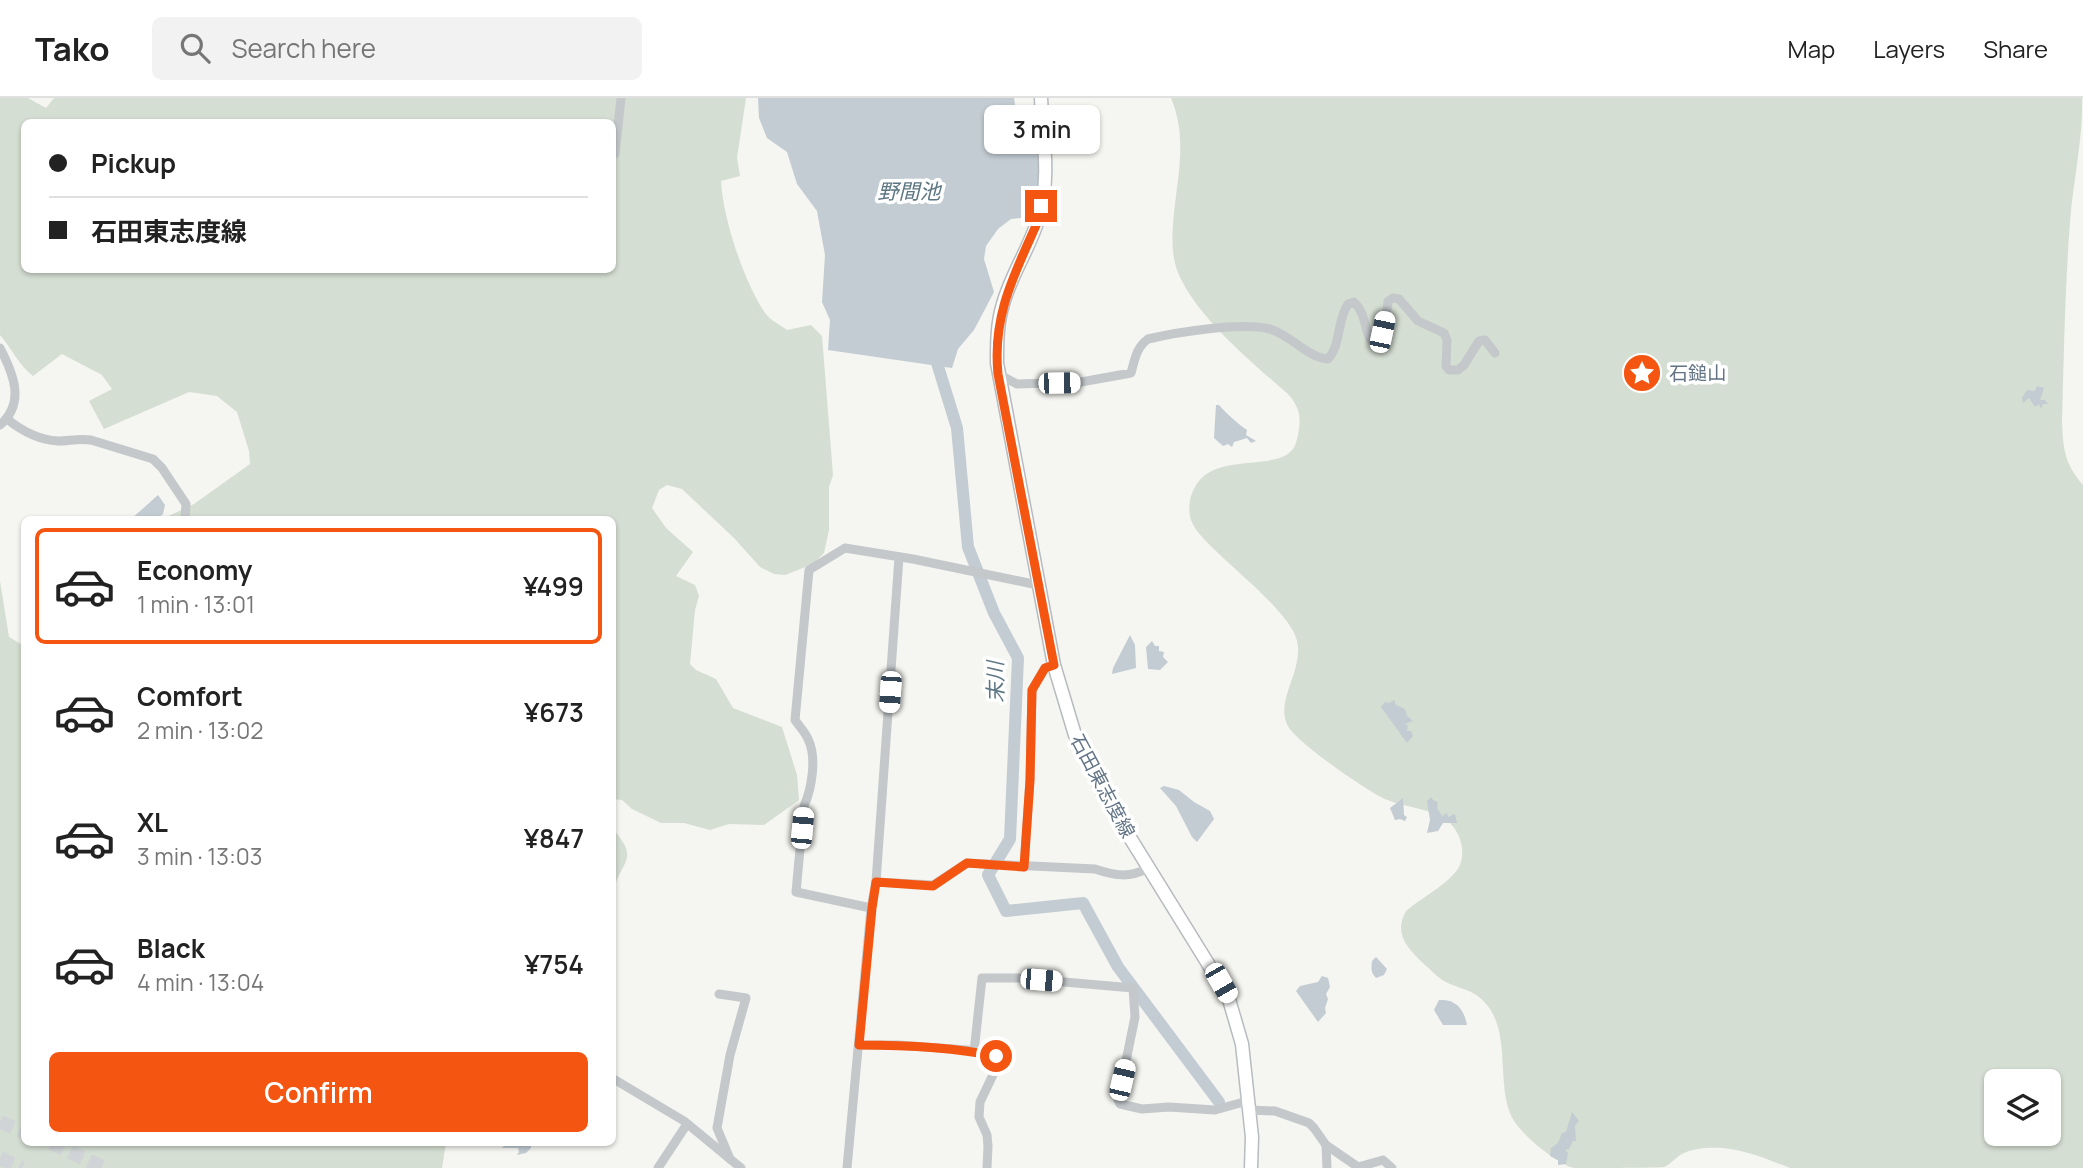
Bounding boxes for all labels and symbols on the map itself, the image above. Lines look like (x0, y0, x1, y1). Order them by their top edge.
callout: 3 min (983, 105, 1099, 154)
water label: 野間池 (878, 177, 942, 205)
route end (1025, 190, 1057, 222)
car (1368, 309, 1397, 355)
place icon: 石鎚山 (1621, 352, 1663, 394)
place label: 石鎚山 (1669, 360, 1726, 386)
car (1038, 372, 1081, 394)
water label: 末川 (981, 659, 1009, 703)
car (879, 670, 902, 714)
street label: 石田東志度線 (1065, 730, 1141, 842)
car (790, 806, 815, 850)
car (1202, 960, 1241, 1006)
car (1020, 968, 1063, 992)
route start (980, 1040, 1012, 1072)
car (1108, 1057, 1137, 1103)

